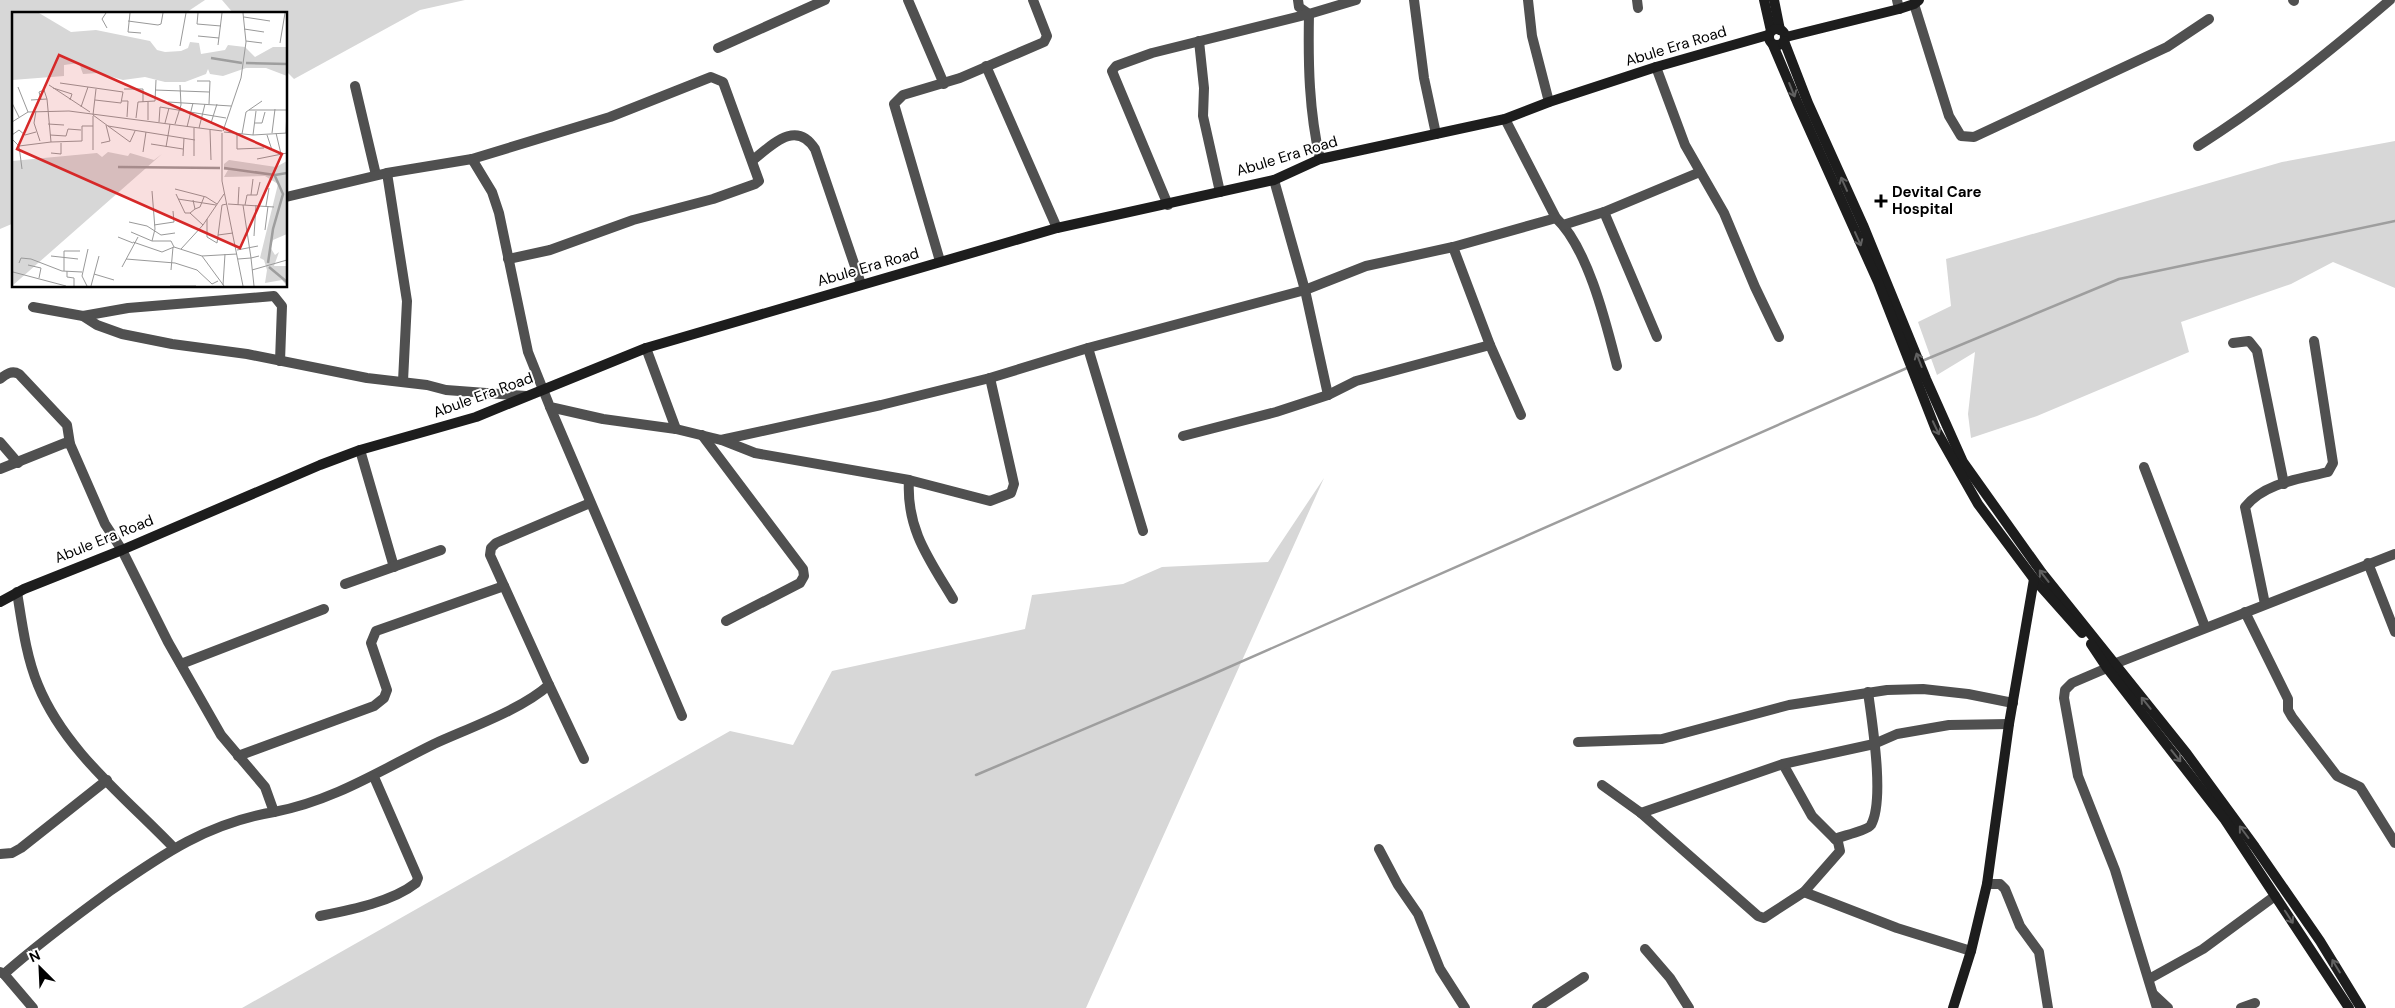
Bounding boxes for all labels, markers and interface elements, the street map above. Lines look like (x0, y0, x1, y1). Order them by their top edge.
inset map (12, 12, 288, 288)
street label: Abule Era Road (1623, 21, 1729, 71)
one-way arrow (1788, 82, 1797, 98)
street label: Abule Era Road (1234, 131, 1340, 181)
one-way arrow (1839, 177, 1849, 192)
place label: Devital Care Hospital (1892, 182, 1982, 219)
marker: Devital Care Hospital (1874, 194, 1888, 208)
one-way arrow (1854, 231, 1864, 246)
street label: Abule Era Road (815, 243, 921, 291)
one-way arrow (1914, 353, 1923, 369)
street label: Abule Era Road (430, 368, 536, 422)
one-way arrow (1932, 420, 1941, 435)
street label: Abule Era Road (52, 510, 156, 568)
one-way arrow (2039, 570, 2050, 583)
one-way arrow (2140, 697, 2151, 710)
one-way arrow (2170, 749, 2181, 762)
one-way arrow (2239, 825, 2249, 839)
one-way arrow (2284, 910, 2295, 924)
north arrow (15, 943, 65, 993)
text: N (26, 946, 43, 966)
one-way arrow (2330, 960, 2340, 974)

